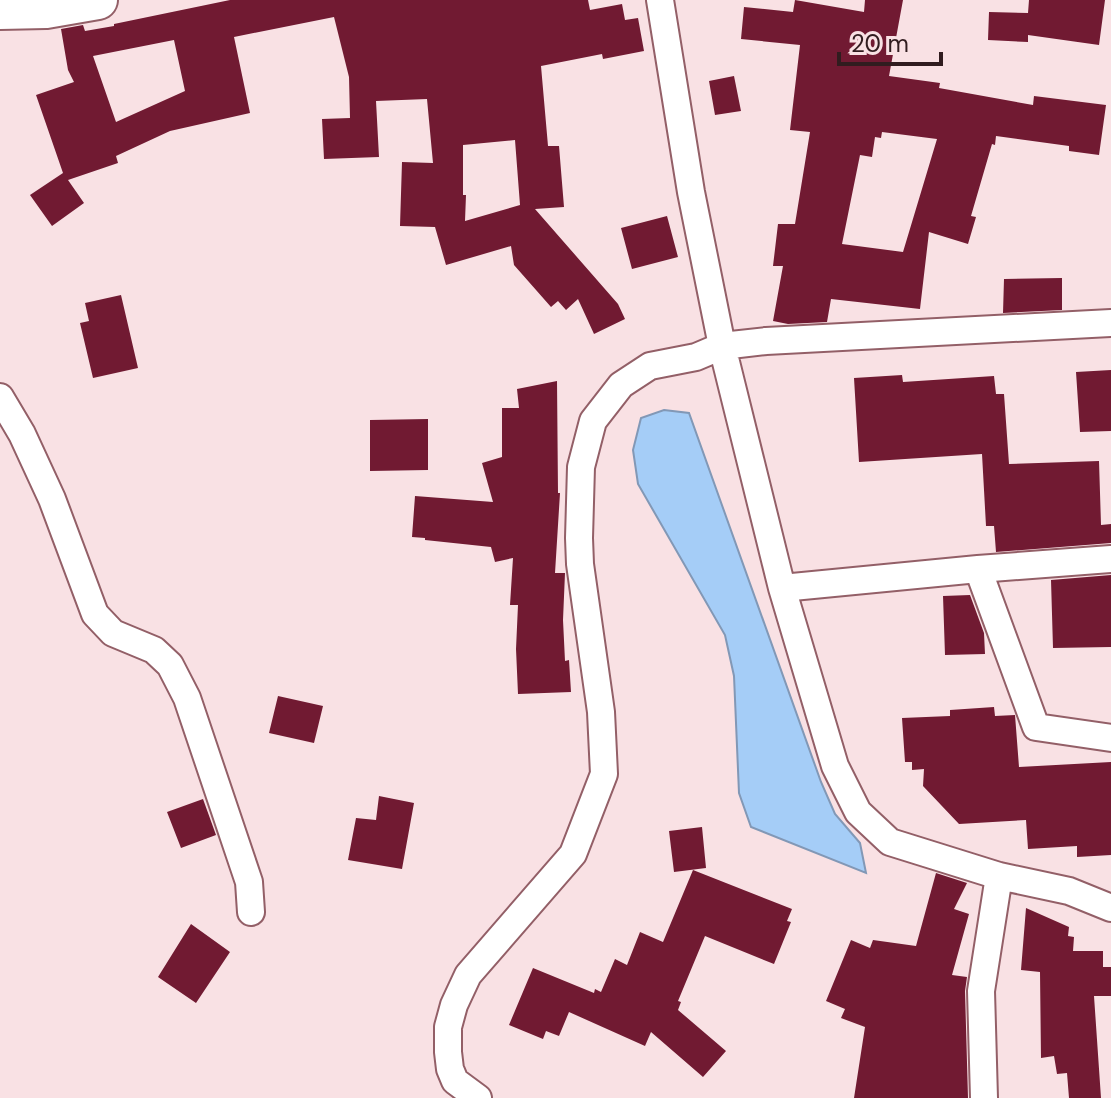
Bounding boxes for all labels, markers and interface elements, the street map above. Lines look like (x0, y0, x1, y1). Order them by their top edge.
scale bar (839, 16, 941, 66)
text: 20 m (851, 28, 909, 59)

